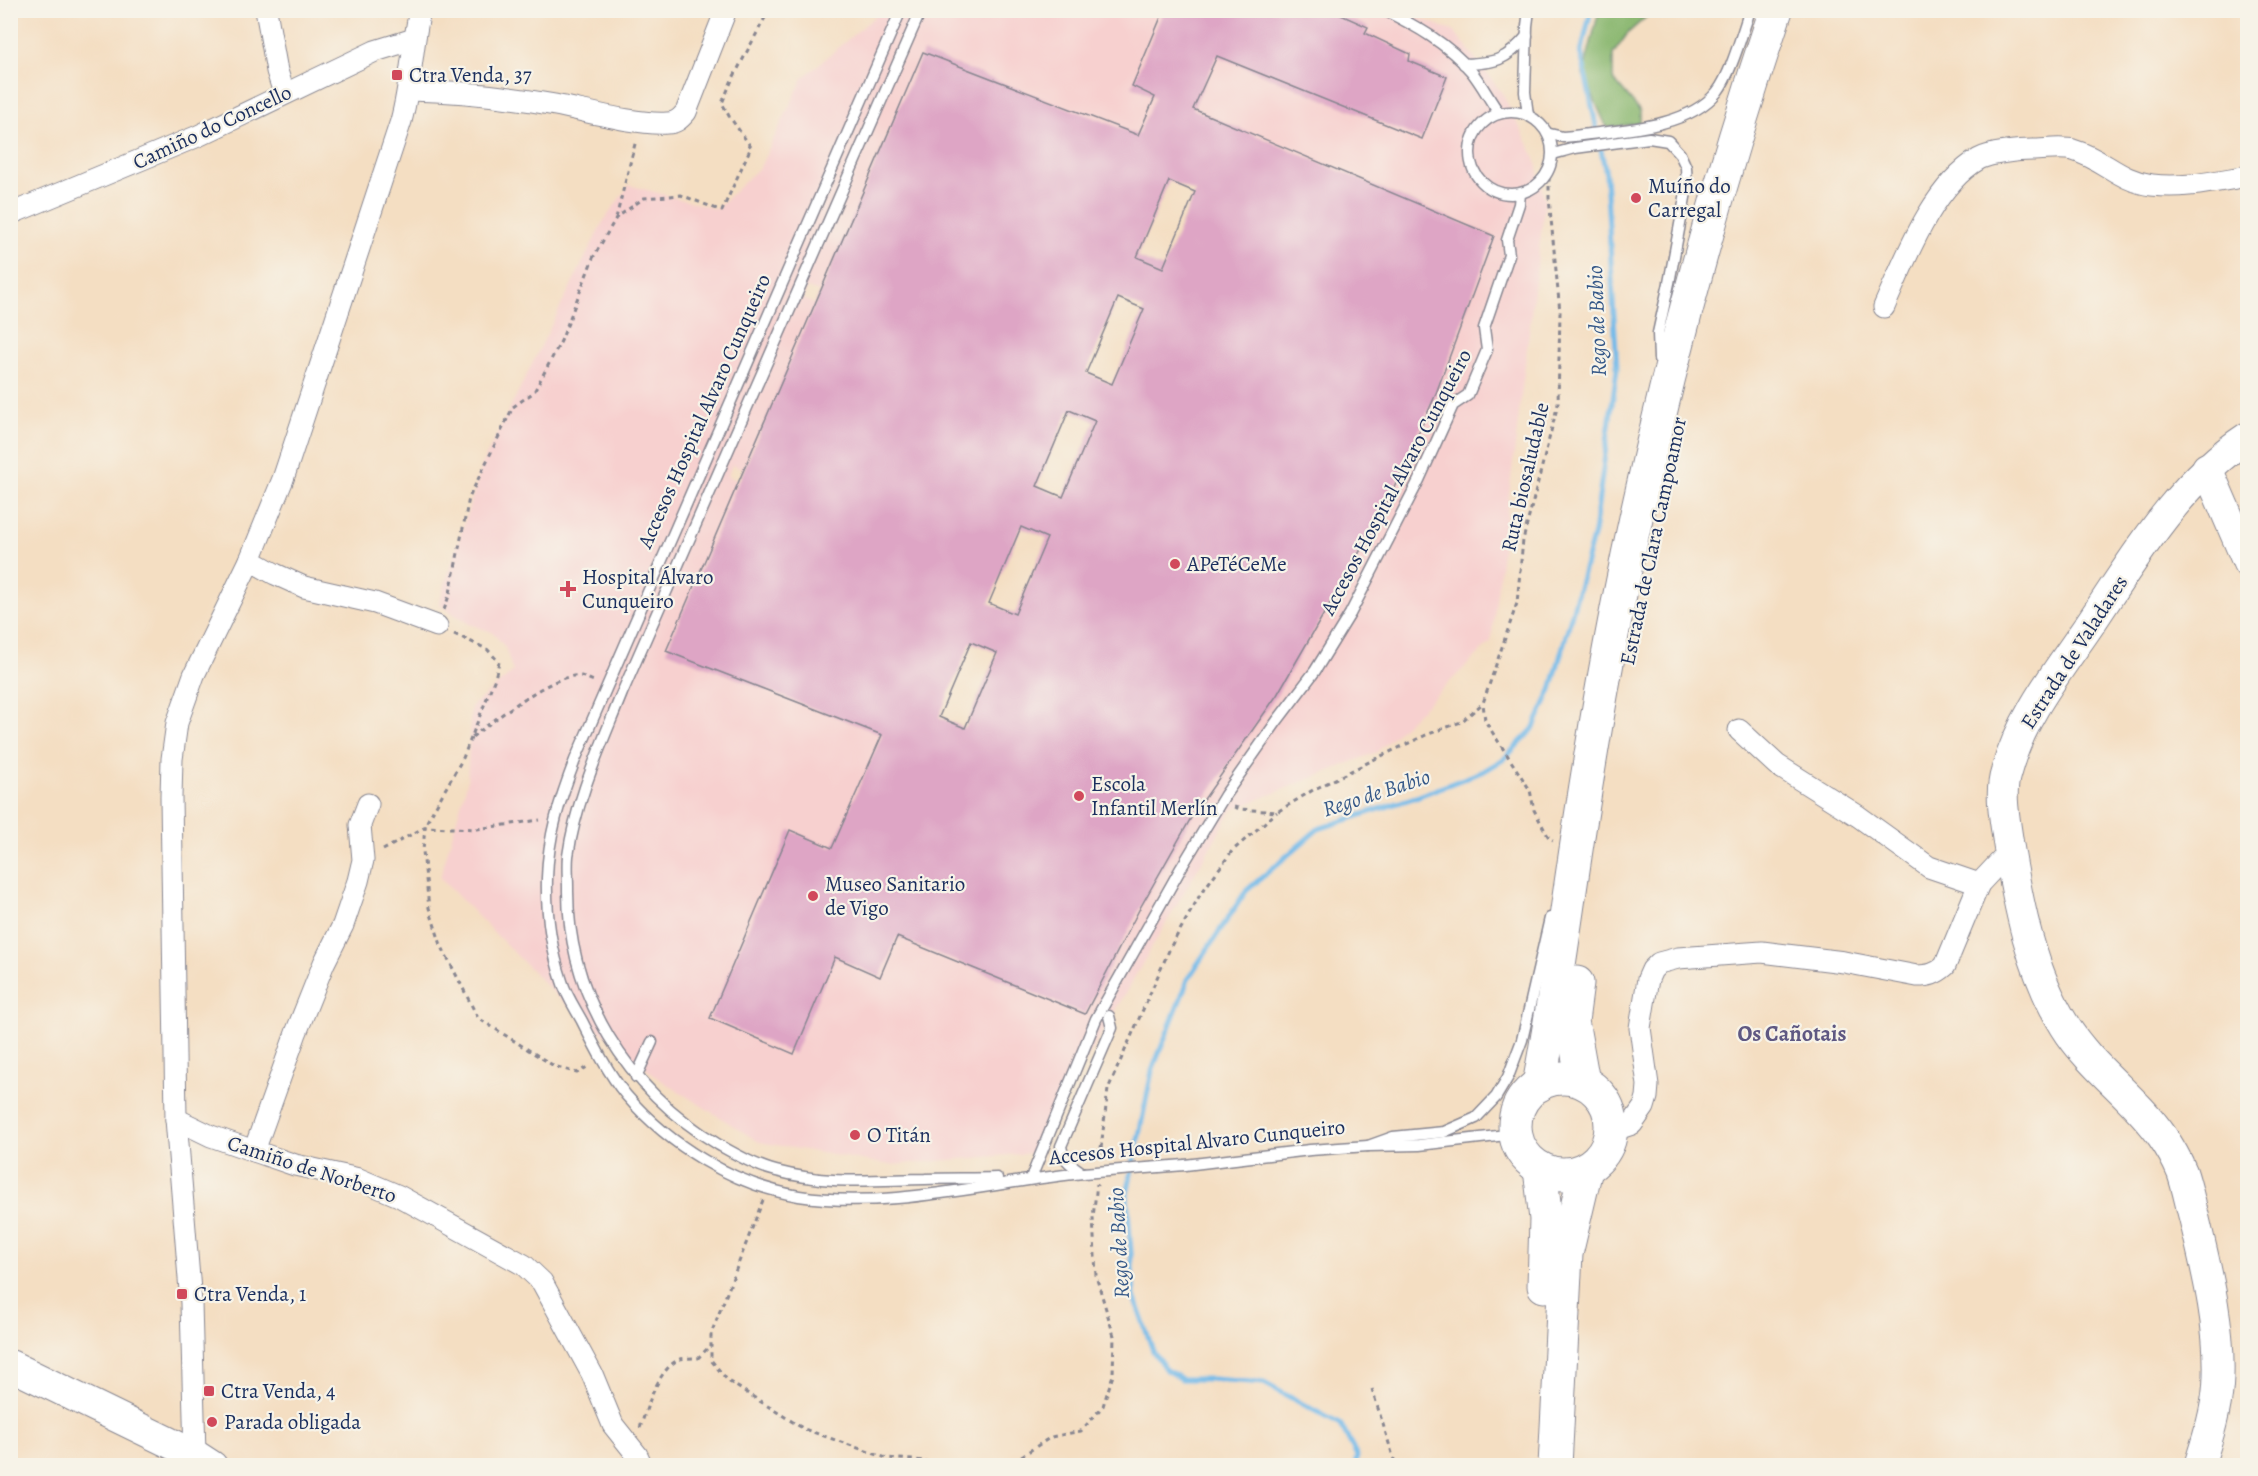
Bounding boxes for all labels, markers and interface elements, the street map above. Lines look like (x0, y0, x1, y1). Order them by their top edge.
place label: Ctra Venda, 37 (409, 61, 532, 89)
marker: Ctra Venda, 37 (390, 68, 404, 82)
street label: Camiño do Concello (128, 78, 296, 176)
place label: Muíño do Carregal (1648, 172, 1731, 224)
marker: Muíño do Carregal (1629, 191, 1643, 205)
water label: Rego de Babio (1580, 265, 1614, 377)
street label: Accesos Hospital Alvaro Cunqueiro (630, 269, 777, 553)
street label: Accesos Hospital Alvaro Cunqueiro (1313, 344, 1478, 621)
street label: Ruta biosaludable (1494, 400, 1556, 554)
street label: Estrada de Clara Campoamor (1613, 414, 1693, 668)
place label: APeTéCeMe (1186, 550, 1287, 578)
marker: APeTéCeMe (1168, 557, 1182, 571)
place label: Hospital Álvaro Cunqueiro (582, 563, 713, 615)
street label: Estrada de Valadares (2014, 570, 2134, 734)
marker: Hospital Álvaro Cunqueiro (559, 580, 577, 598)
water label: Rego de Babio (1319, 761, 1434, 824)
place label: Escola Infantil Merlín (1091, 770, 1217, 822)
marker: Escola Infantil Merlín (1072, 789, 1086, 803)
place label: Museo Sanitario de Vigo (825, 870, 965, 922)
marker: Museo Sanitario de Vigo (806, 889, 820, 903)
district label: Os Cañotais (1737, 1019, 1847, 1049)
street label: Accesos Hospital Alvaro Cunqueiro (1047, 1113, 1346, 1172)
place label: O Titán (867, 1121, 931, 1149)
street label: Camiño de Norberto (224, 1128, 400, 1210)
marker: O Titán (848, 1128, 862, 1142)
water label: Rego de Babio (1101, 1187, 1137, 1299)
place label: Ctra Venda, 1 (194, 1280, 306, 1308)
marker: Ctra Venda, 1 (175, 1287, 189, 1301)
place label: Ctra Venda, 4 (221, 1377, 336, 1405)
marker: Ctra Venda, 4 (202, 1384, 216, 1398)
place label: Parada obligada (224, 1408, 361, 1436)
marker: Parada obligada (205, 1415, 219, 1429)

